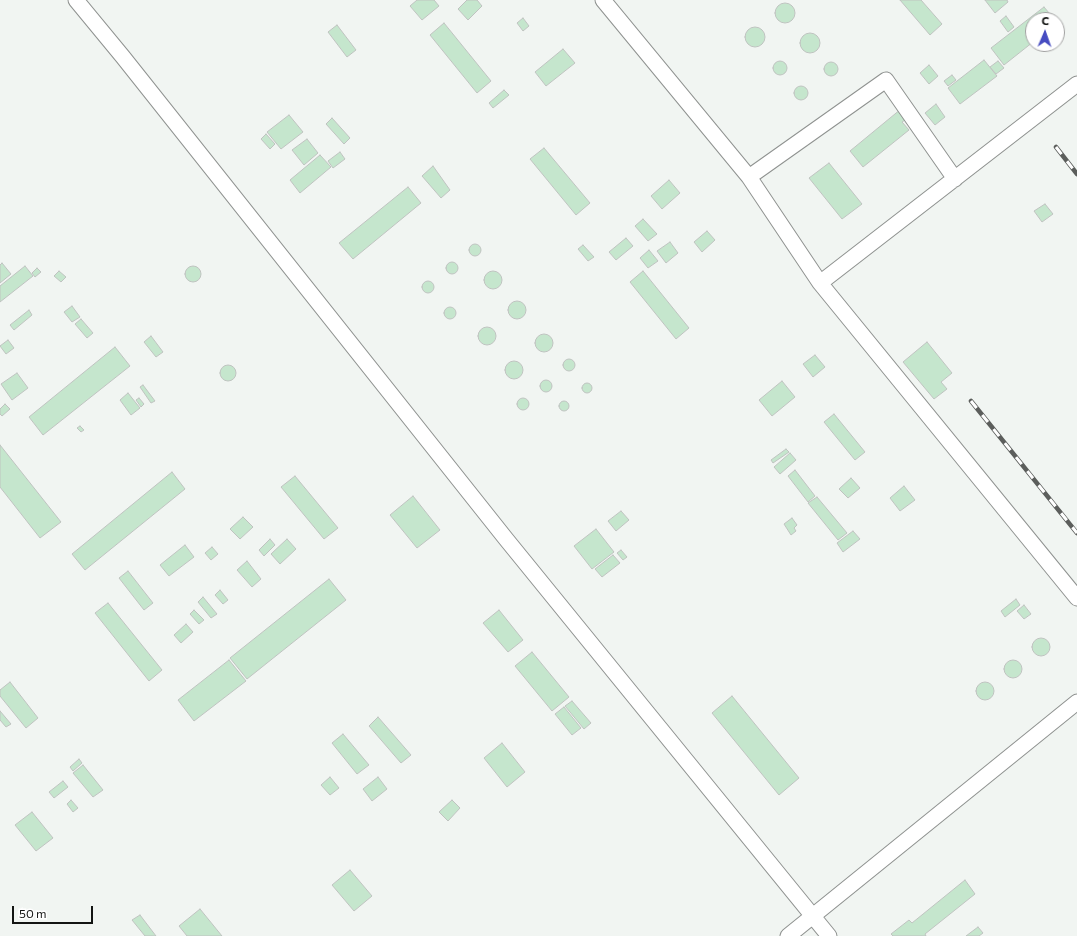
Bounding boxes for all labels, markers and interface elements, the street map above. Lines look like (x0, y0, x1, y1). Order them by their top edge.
north arrow (1025, 12, 1065, 52)
text: С (1041, 14, 1049, 27)
scale bar (14, 898, 95, 924)
text: 50 m (19, 906, 47, 920)

